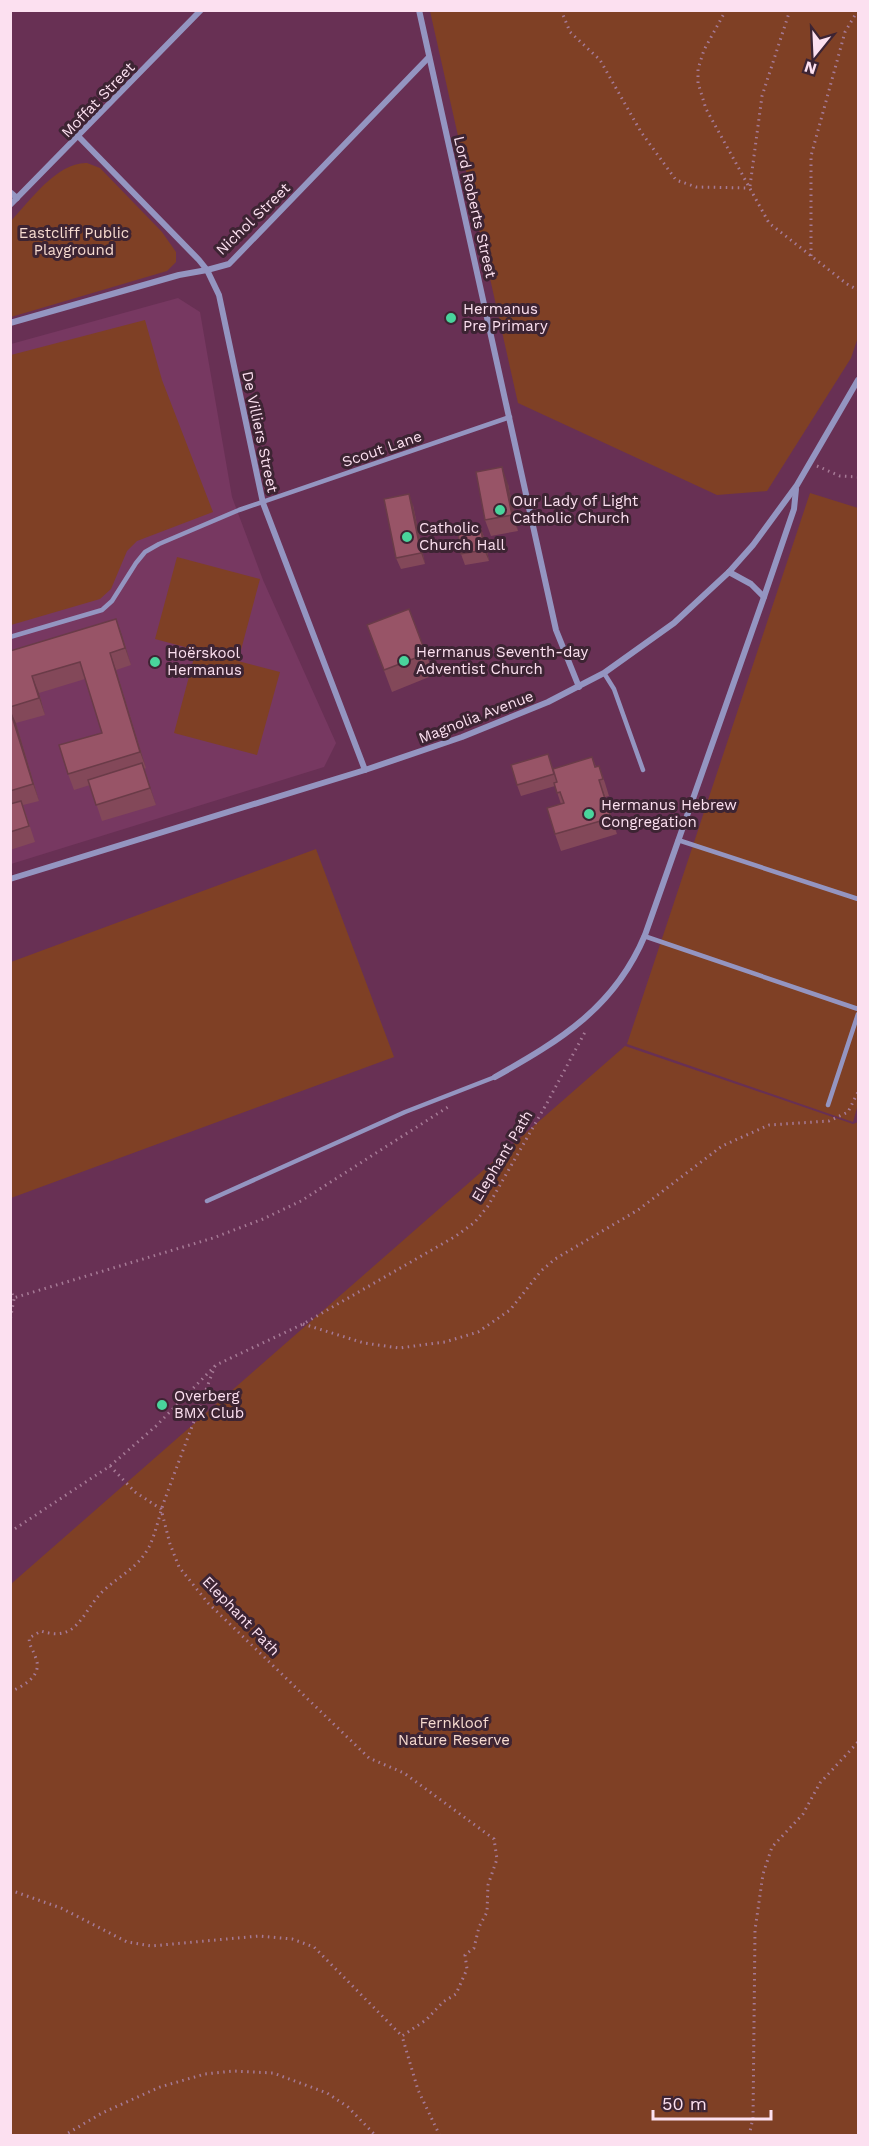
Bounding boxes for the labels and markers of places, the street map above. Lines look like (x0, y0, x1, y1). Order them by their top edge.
place label: Hermanus Pre Primary (463, 300, 548, 335)
marker: Hermanus Pre Primary (444, 311, 458, 325)
place label: Our Lady of Light Catholic Church (512, 492, 639, 527)
marker: Our Lady of Light Catholic Church (493, 503, 507, 517)
place label: Catholic Church Hall (419, 519, 506, 554)
marker: Catholic Church Hall (400, 530, 414, 544)
place label: Hermanus Seventh-day Adventist Church (416, 643, 588, 678)
place label: Hoërskool Hermanus (167, 644, 242, 679)
marker: Hermanus Seventh-day Adventist Church (397, 654, 411, 668)
marker: Hoërskool Hermanus (148, 655, 162, 669)
place label: Hermanus Hebrew Congregation (601, 796, 737, 831)
marker: Hermanus Hebrew Congregation (582, 807, 596, 821)
place label: Overberg BMX Club (174, 1387, 244, 1422)
marker: Overberg BMX Club (155, 1398, 169, 1412)

